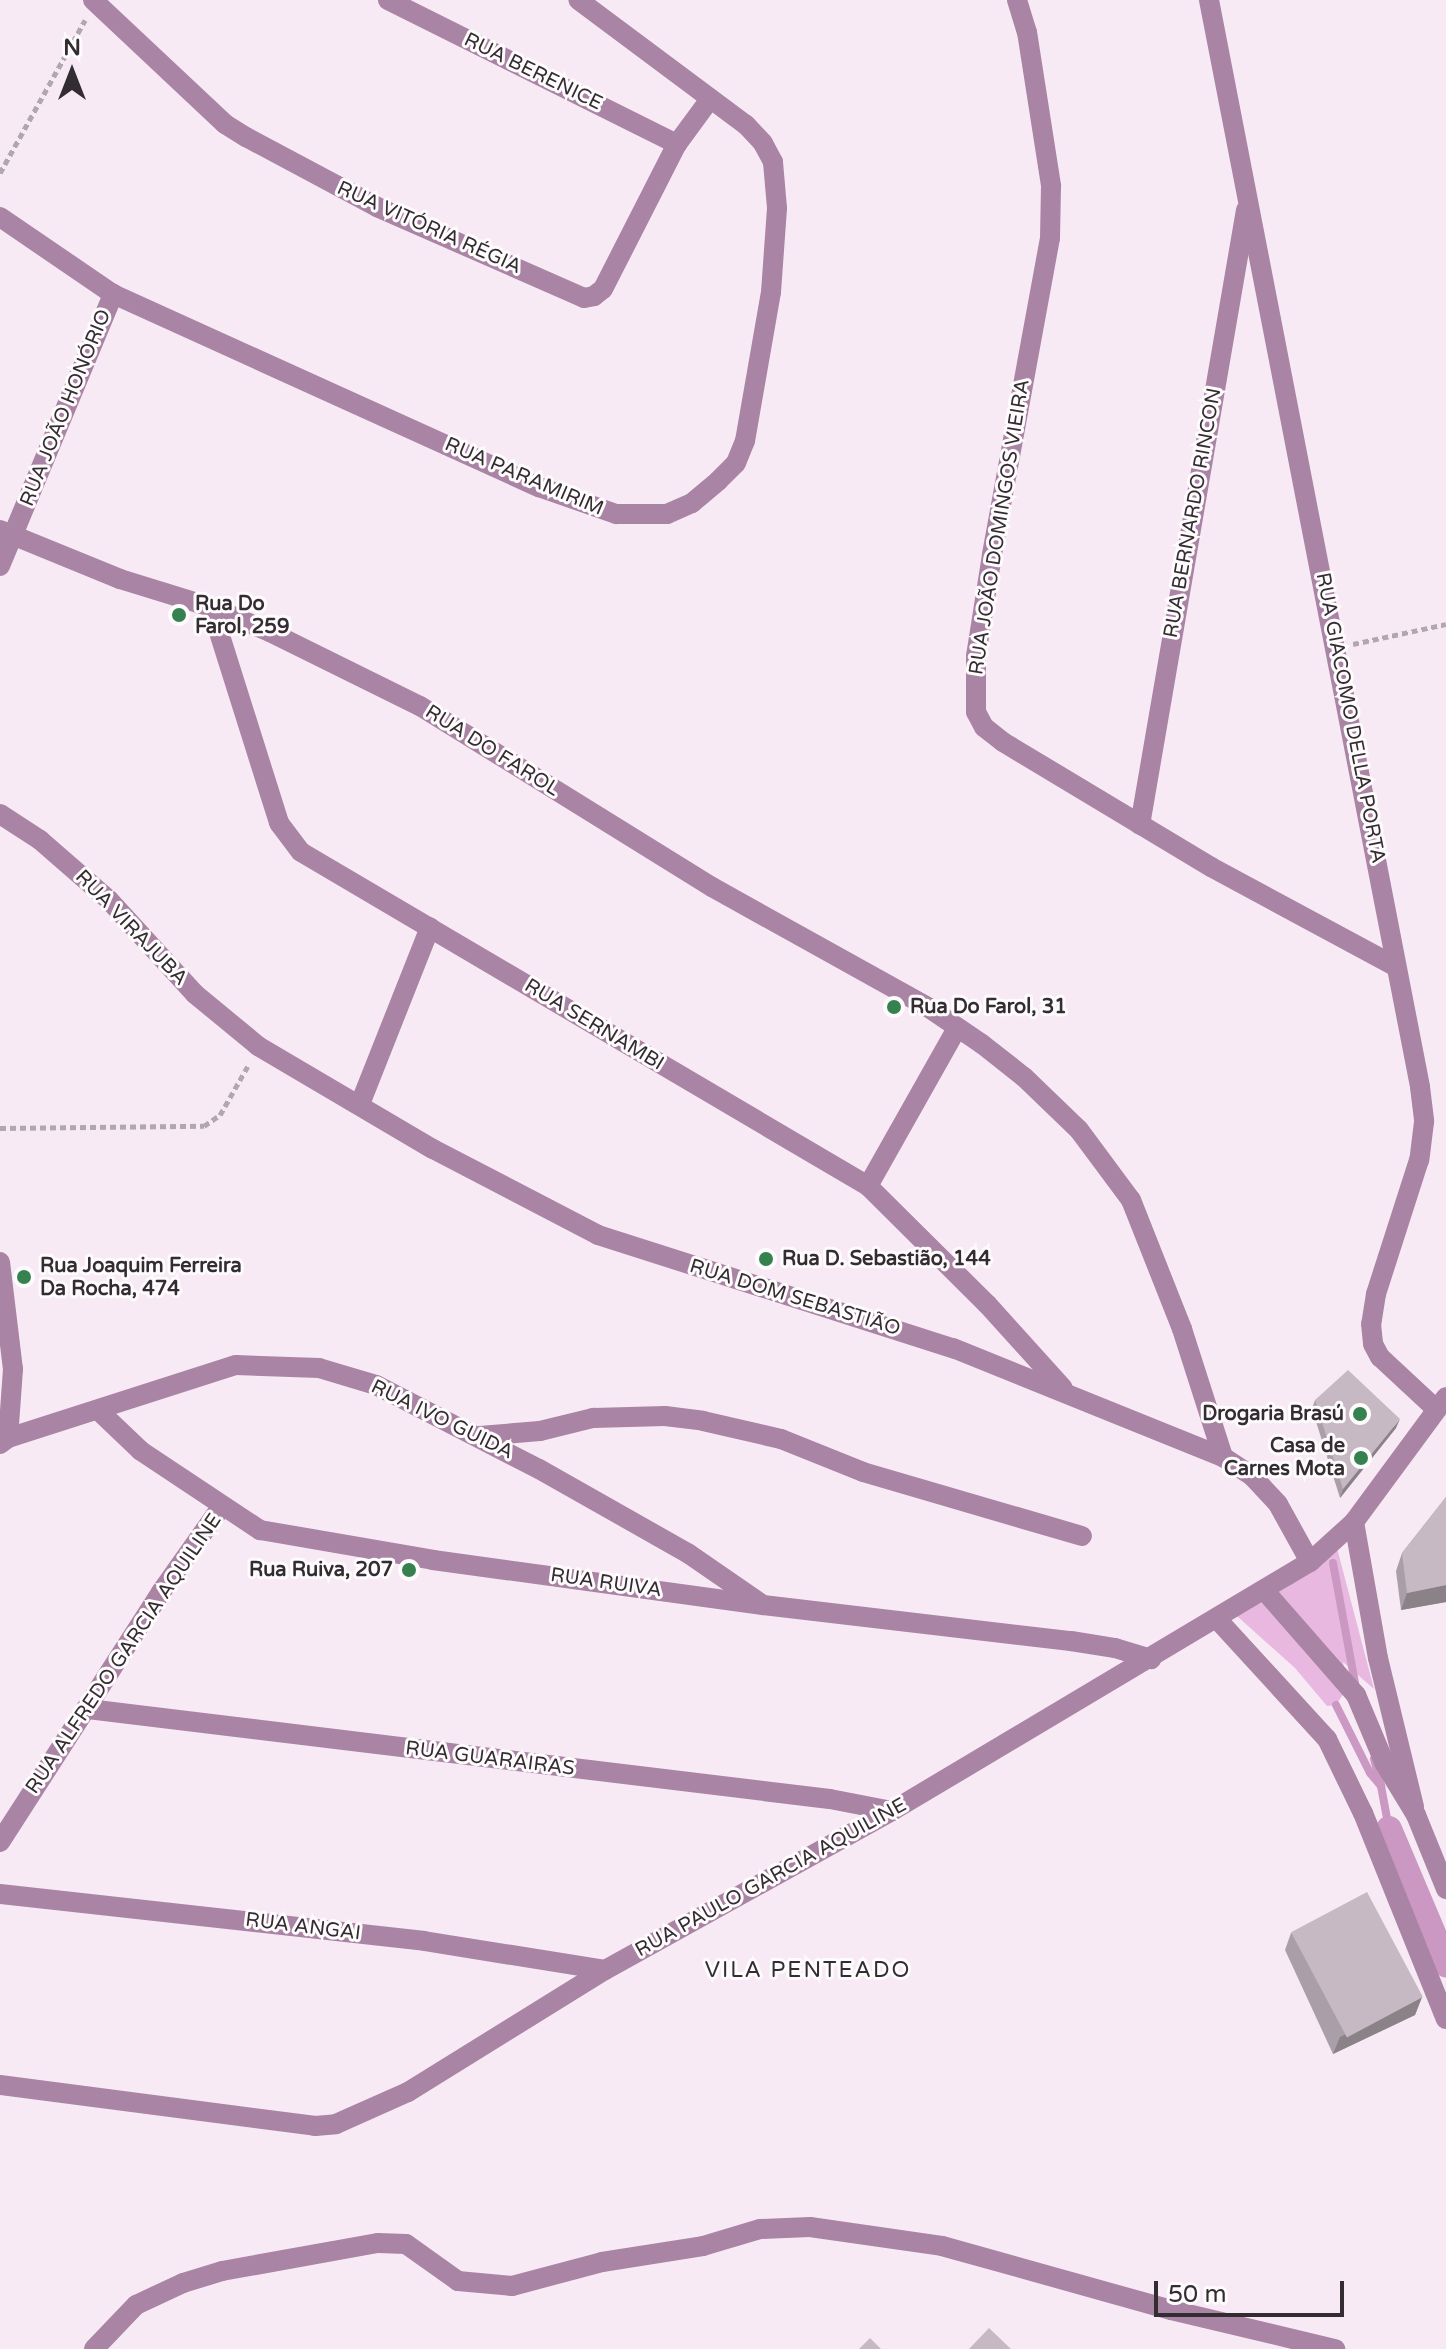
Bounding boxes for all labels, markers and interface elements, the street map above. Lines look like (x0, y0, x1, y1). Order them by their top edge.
street label: RUA BERENICE (460, 28, 606, 116)
north arrow (32, 32, 112, 112)
text: N (63, 35, 81, 61)
street label: RUA VITÓRIA RÉGIA (333, 177, 525, 279)
street label: RUA JOÃO HONÓRIO (15, 306, 117, 510)
street label: RUA JOÃO DOMINGOS VIEIRA (965, 378, 1035, 676)
street label: RUA BERNARDO RINCON (1159, 386, 1227, 640)
street label: RUA PARAMIRIM (441, 433, 607, 521)
street label: RUA GIACOMO DELLA PORTA (1310, 571, 1390, 865)
place label: Rua Do Farol, 259 (195, 592, 289, 639)
marker: Rua Do Farol, 259 (170, 606, 188, 624)
street label: RUA DO FAROL (421, 700, 563, 802)
street label: RUA VIRAJUBA (70, 865, 192, 991)
street label: RUA SERNAMBI (520, 974, 668, 1076)
place label: Rua Do Farol, 31 (910, 995, 1067, 1019)
marker: Rua Do Farol, 31 (885, 998, 903, 1016)
place label: Rua D. Sebastião, 144 (782, 1247, 991, 1271)
marker: Rua D. Sebastião, 144 (757, 1250, 775, 1268)
place label: Rua Joaquim Ferreira Da Rocha, 474 (40, 1254, 242, 1301)
street label: RUA DOM SEBASTIÃO (687, 1254, 903, 1342)
marker: Rua Joaquim Ferreira Da Rocha, 474 (15, 1268, 33, 1286)
street label: RUA IVO GUIDA (367, 1375, 517, 1465)
place label: Drogaria Brasú (1202, 1402, 1344, 1426)
marker: Drogaria Brasú (1351, 1405, 1369, 1423)
place label: Casa de Carnes Mota (1224, 1434, 1345, 1481)
marker: Casa de Carnes Mota (1352, 1449, 1370, 1467)
street label: RUA ALFREDO GARCIA AQUILINE (21, 1509, 227, 1799)
place label: Rua Ruiva, 207 (249, 1558, 393, 1582)
marker: Rua Ruiva, 207 (400, 1561, 418, 1579)
street label: RUA RUIVA (549, 1563, 663, 1603)
street label: RUA GUARAIRAS (404, 1737, 576, 1781)
street label: RUA PAULO GARCIA AQUILINE (631, 1793, 911, 1963)
street label: RUA ANGAI (244, 1908, 362, 1946)
district label: VILA PENTEADO (705, 1958, 911, 1984)
scale bar (1158, 2265, 1348, 2315)
text: 50 m (1168, 2280, 1226, 2309)

